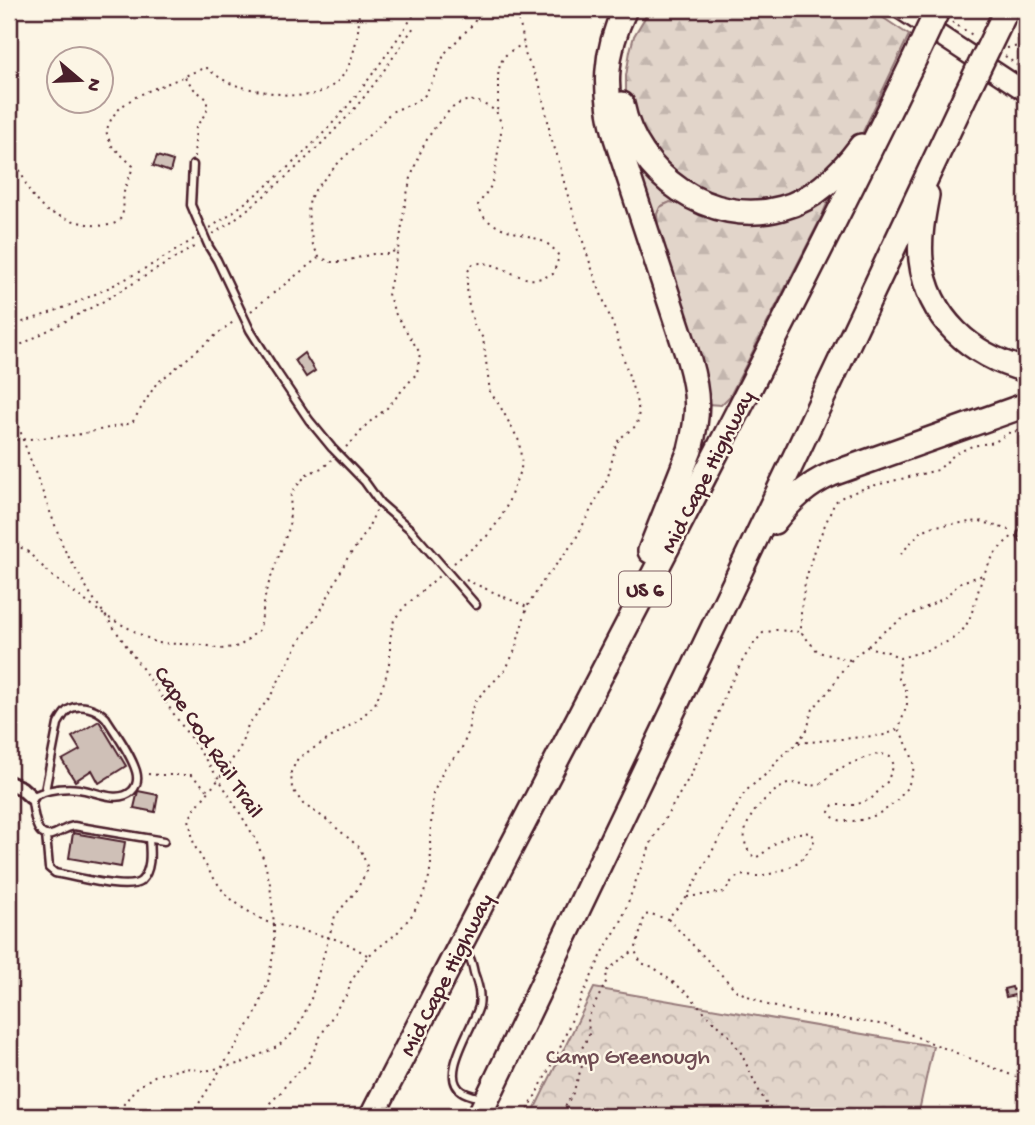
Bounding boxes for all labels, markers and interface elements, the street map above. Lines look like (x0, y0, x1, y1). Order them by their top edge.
north arrow (46, 46, 116, 116)
text: N (80, 75, 106, 94)
street label: Mid Cape Highway (656, 387, 762, 559)
road number: US 6 (619, 572, 671, 606)
street label: Cape Cod Rail Trail (146, 662, 268, 824)
street label: Mid Cape Highway (395, 890, 501, 1062)
park label: Camp Greenough (546, 1045, 710, 1072)

